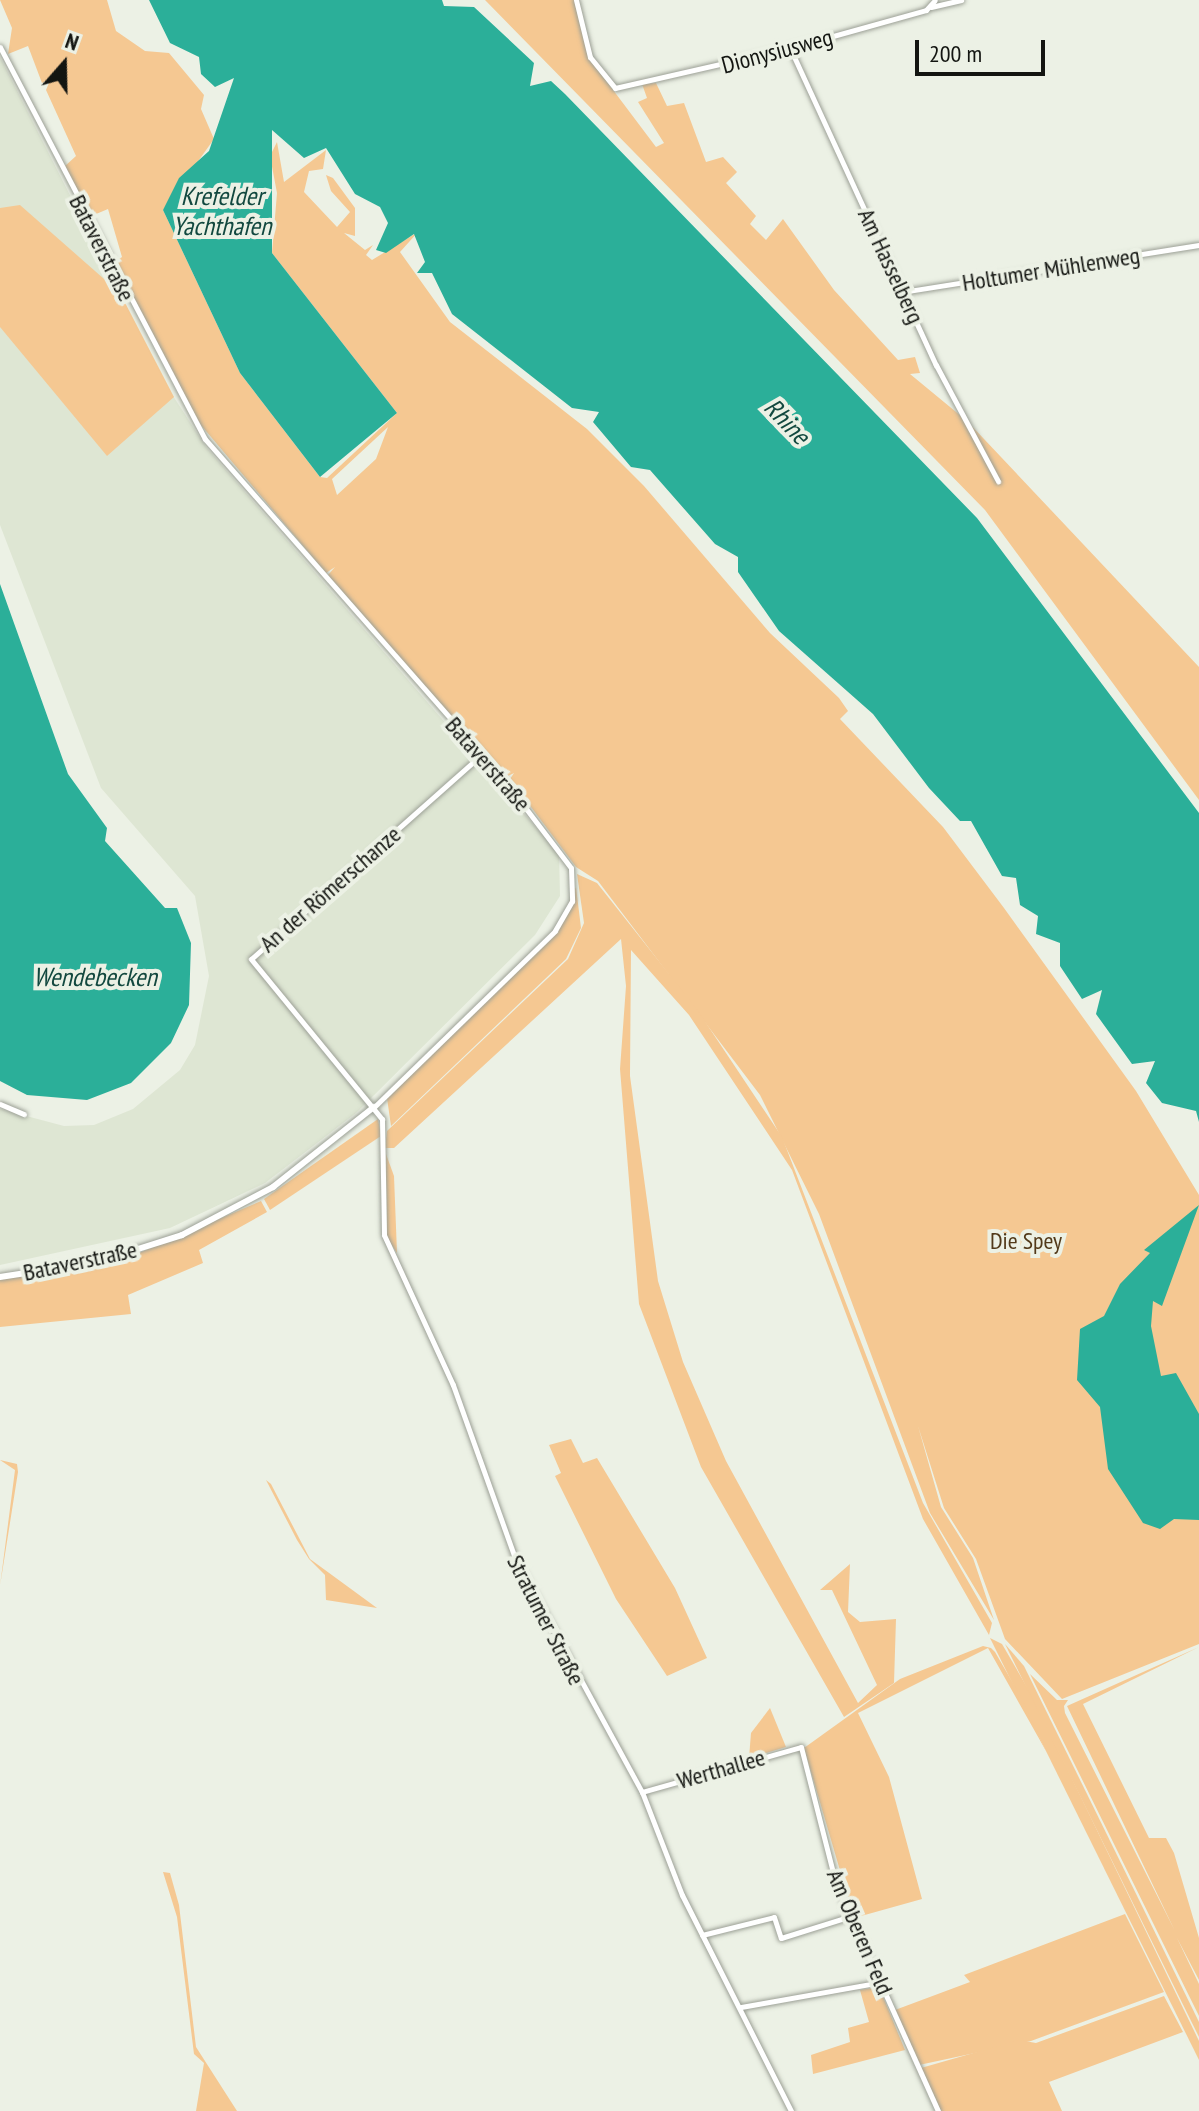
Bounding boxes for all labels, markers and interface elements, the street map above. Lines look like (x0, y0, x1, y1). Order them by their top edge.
street label: Dionysiusweg (718, 22, 836, 80)
north arrow (24, 24, 104, 104)
scale bar (919, 24, 1049, 74)
text: N (62, 26, 83, 57)
text: 200 m (929, 38, 982, 69)
water label: Krefelder Yachthafen (172, 180, 272, 242)
street label: Bataverstraße (63, 190, 141, 306)
street label: Am Hasselberg (852, 204, 930, 328)
street label: Holtumer Mühlenweg (960, 241, 1142, 297)
water label: Rhine (758, 392, 816, 450)
street label: Bataverstraße (439, 711, 537, 817)
street label: An der Römerschanze (254, 820, 406, 958)
water label: Wendebecken (33, 961, 157, 993)
park label: Die Spey (990, 1227, 1062, 1255)
street label: Bataverstraße (21, 1235, 139, 1287)
street label: Stratumer Straße (501, 1550, 591, 1690)
street label: Werthallee (674, 1743, 768, 1795)
street label: Am Oberen Feld (821, 1865, 899, 1999)

